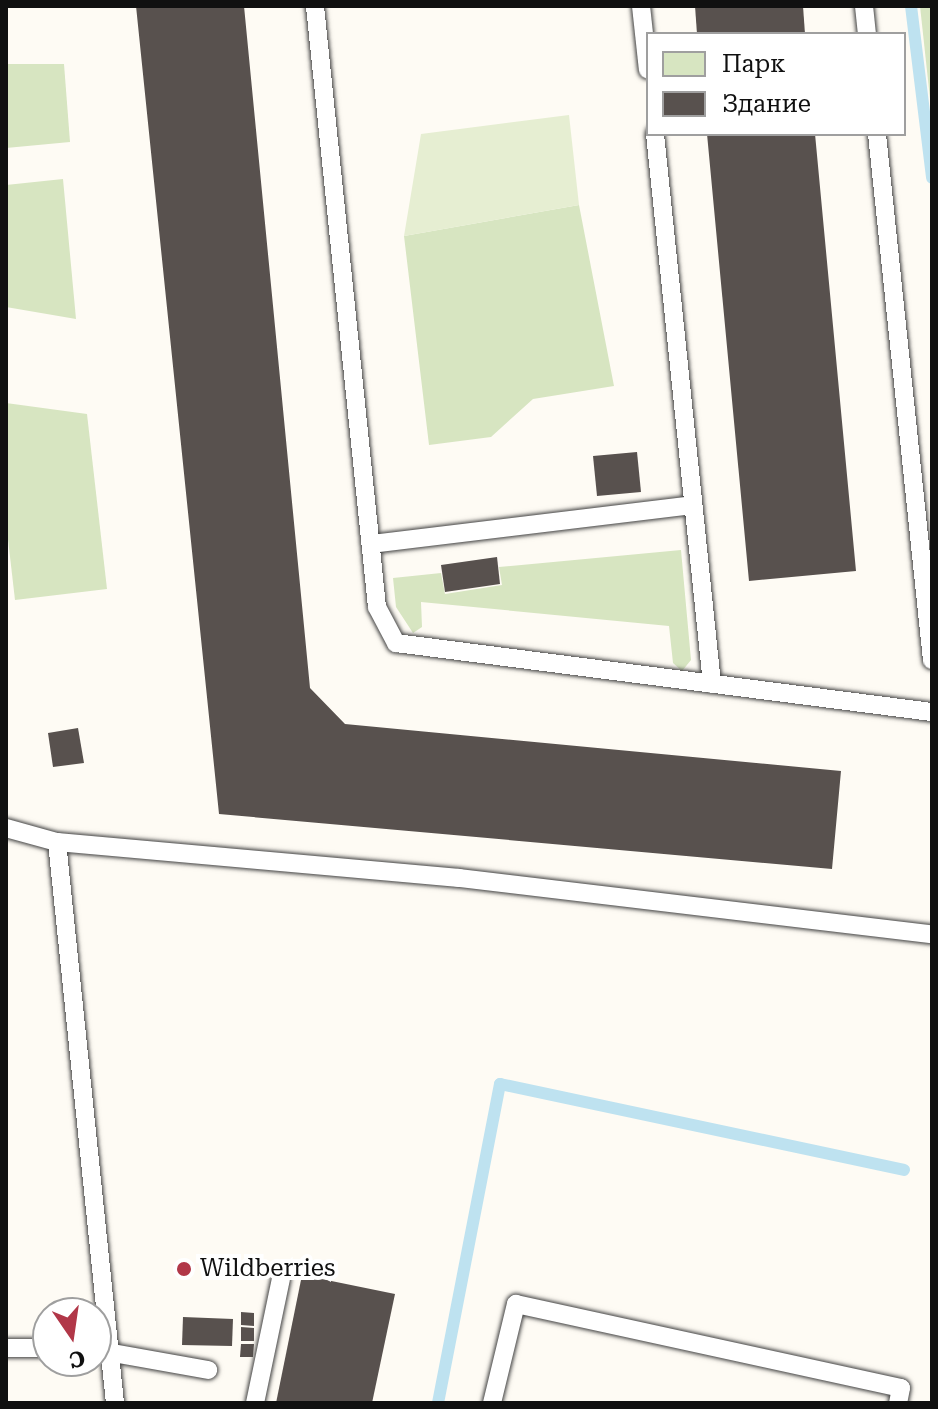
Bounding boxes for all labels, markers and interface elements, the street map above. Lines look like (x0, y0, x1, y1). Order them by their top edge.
legend (646, 32, 906, 136)
text: Парк (722, 50, 785, 78)
text: Здание (722, 90, 811, 118)
place label: Wildberries (200, 1255, 335, 1283)
marker: Wildberries (175, 1260, 193, 1278)
north arrow (32, 1297, 112, 1377)
text: С (67, 1345, 87, 1373)

